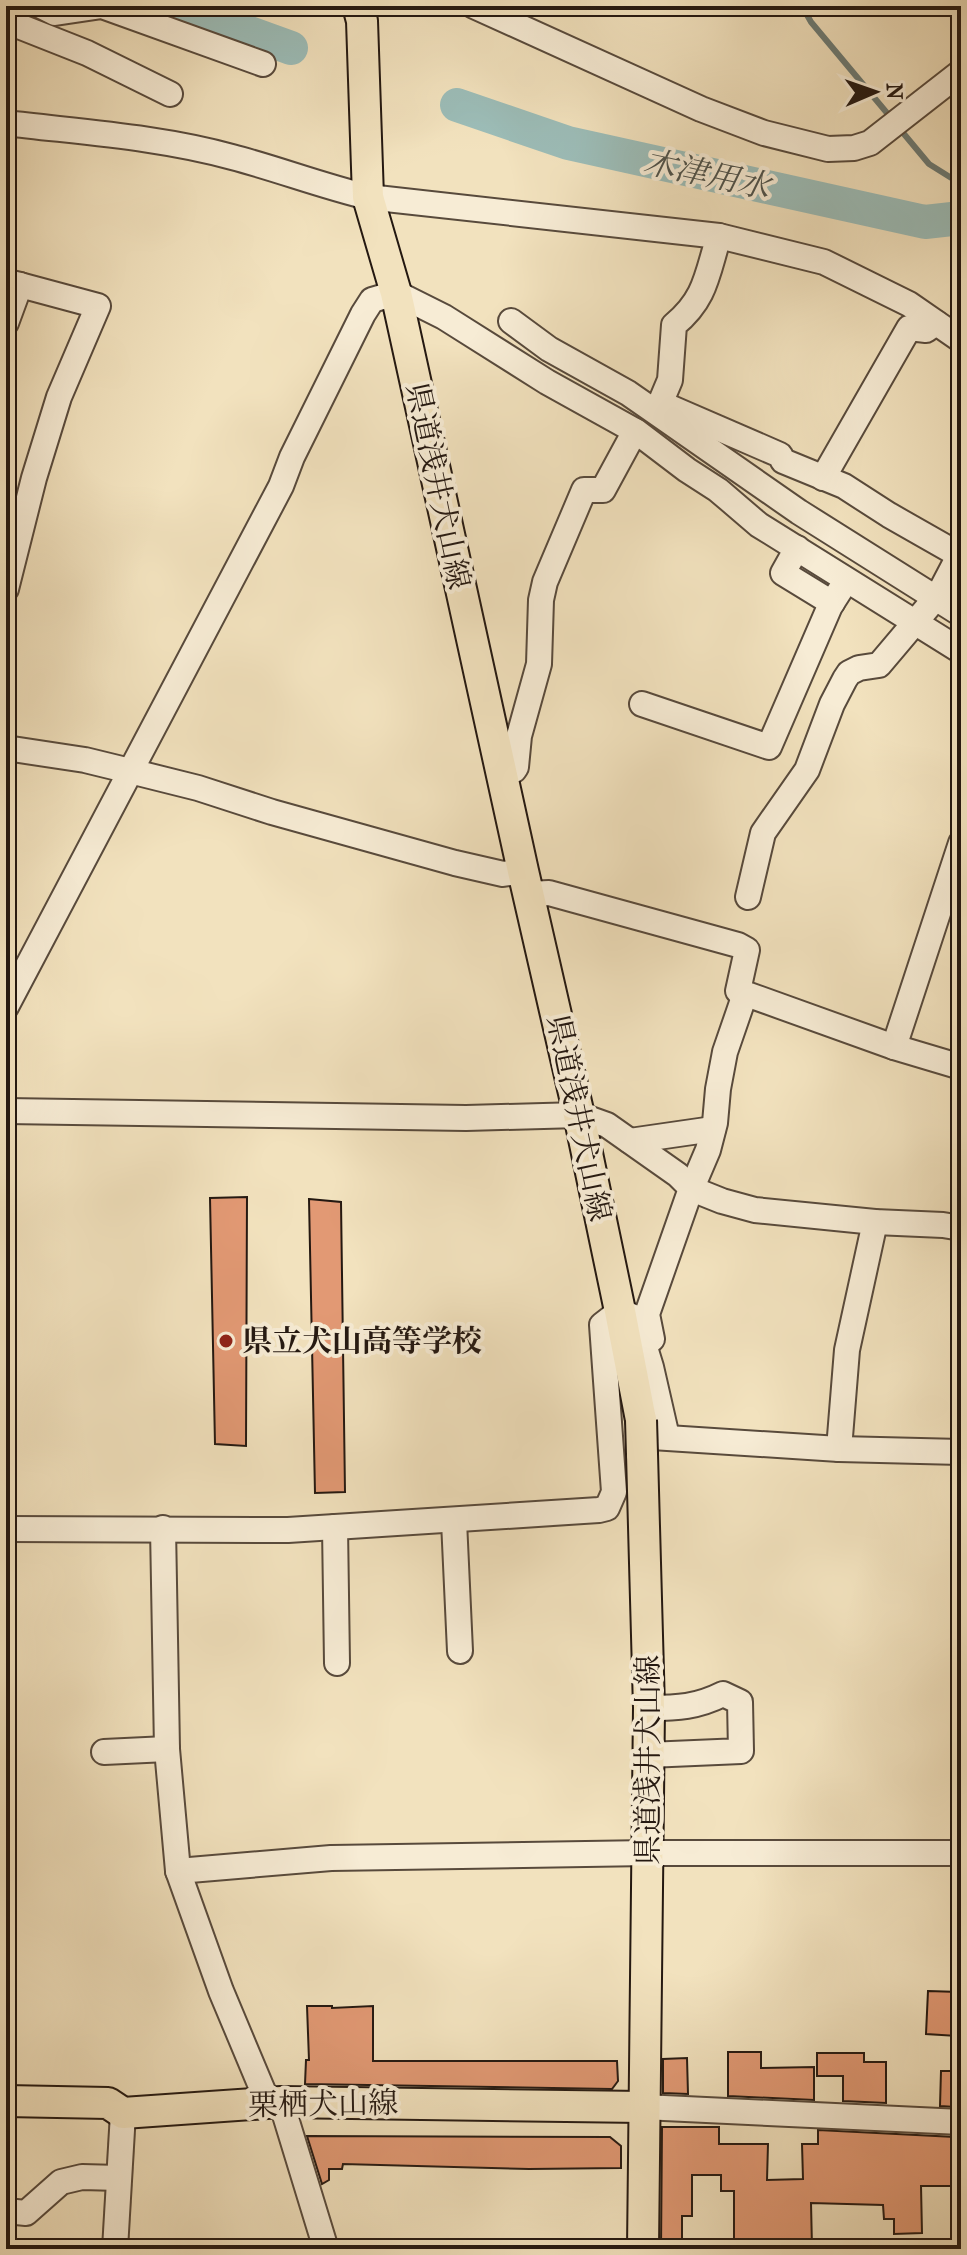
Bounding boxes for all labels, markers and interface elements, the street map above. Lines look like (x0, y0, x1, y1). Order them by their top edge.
north arrow (835, 52, 915, 132)
text: N (881, 83, 907, 100)
water label: 木津用水 (640, 143, 776, 207)
street label: 県道浅井犬山線 (399, 380, 476, 592)
street label: 県道浅井犬山線 (540, 1012, 617, 1224)
place label: 県立犬山高等学校 (242, 1324, 482, 1359)
marker: 県立犬山高等学校 (217, 1332, 235, 1350)
street label: 県道浅井犬山線 (631, 1655, 666, 1865)
street label: 栗栖犬山線 (248, 2086, 398, 2123)

